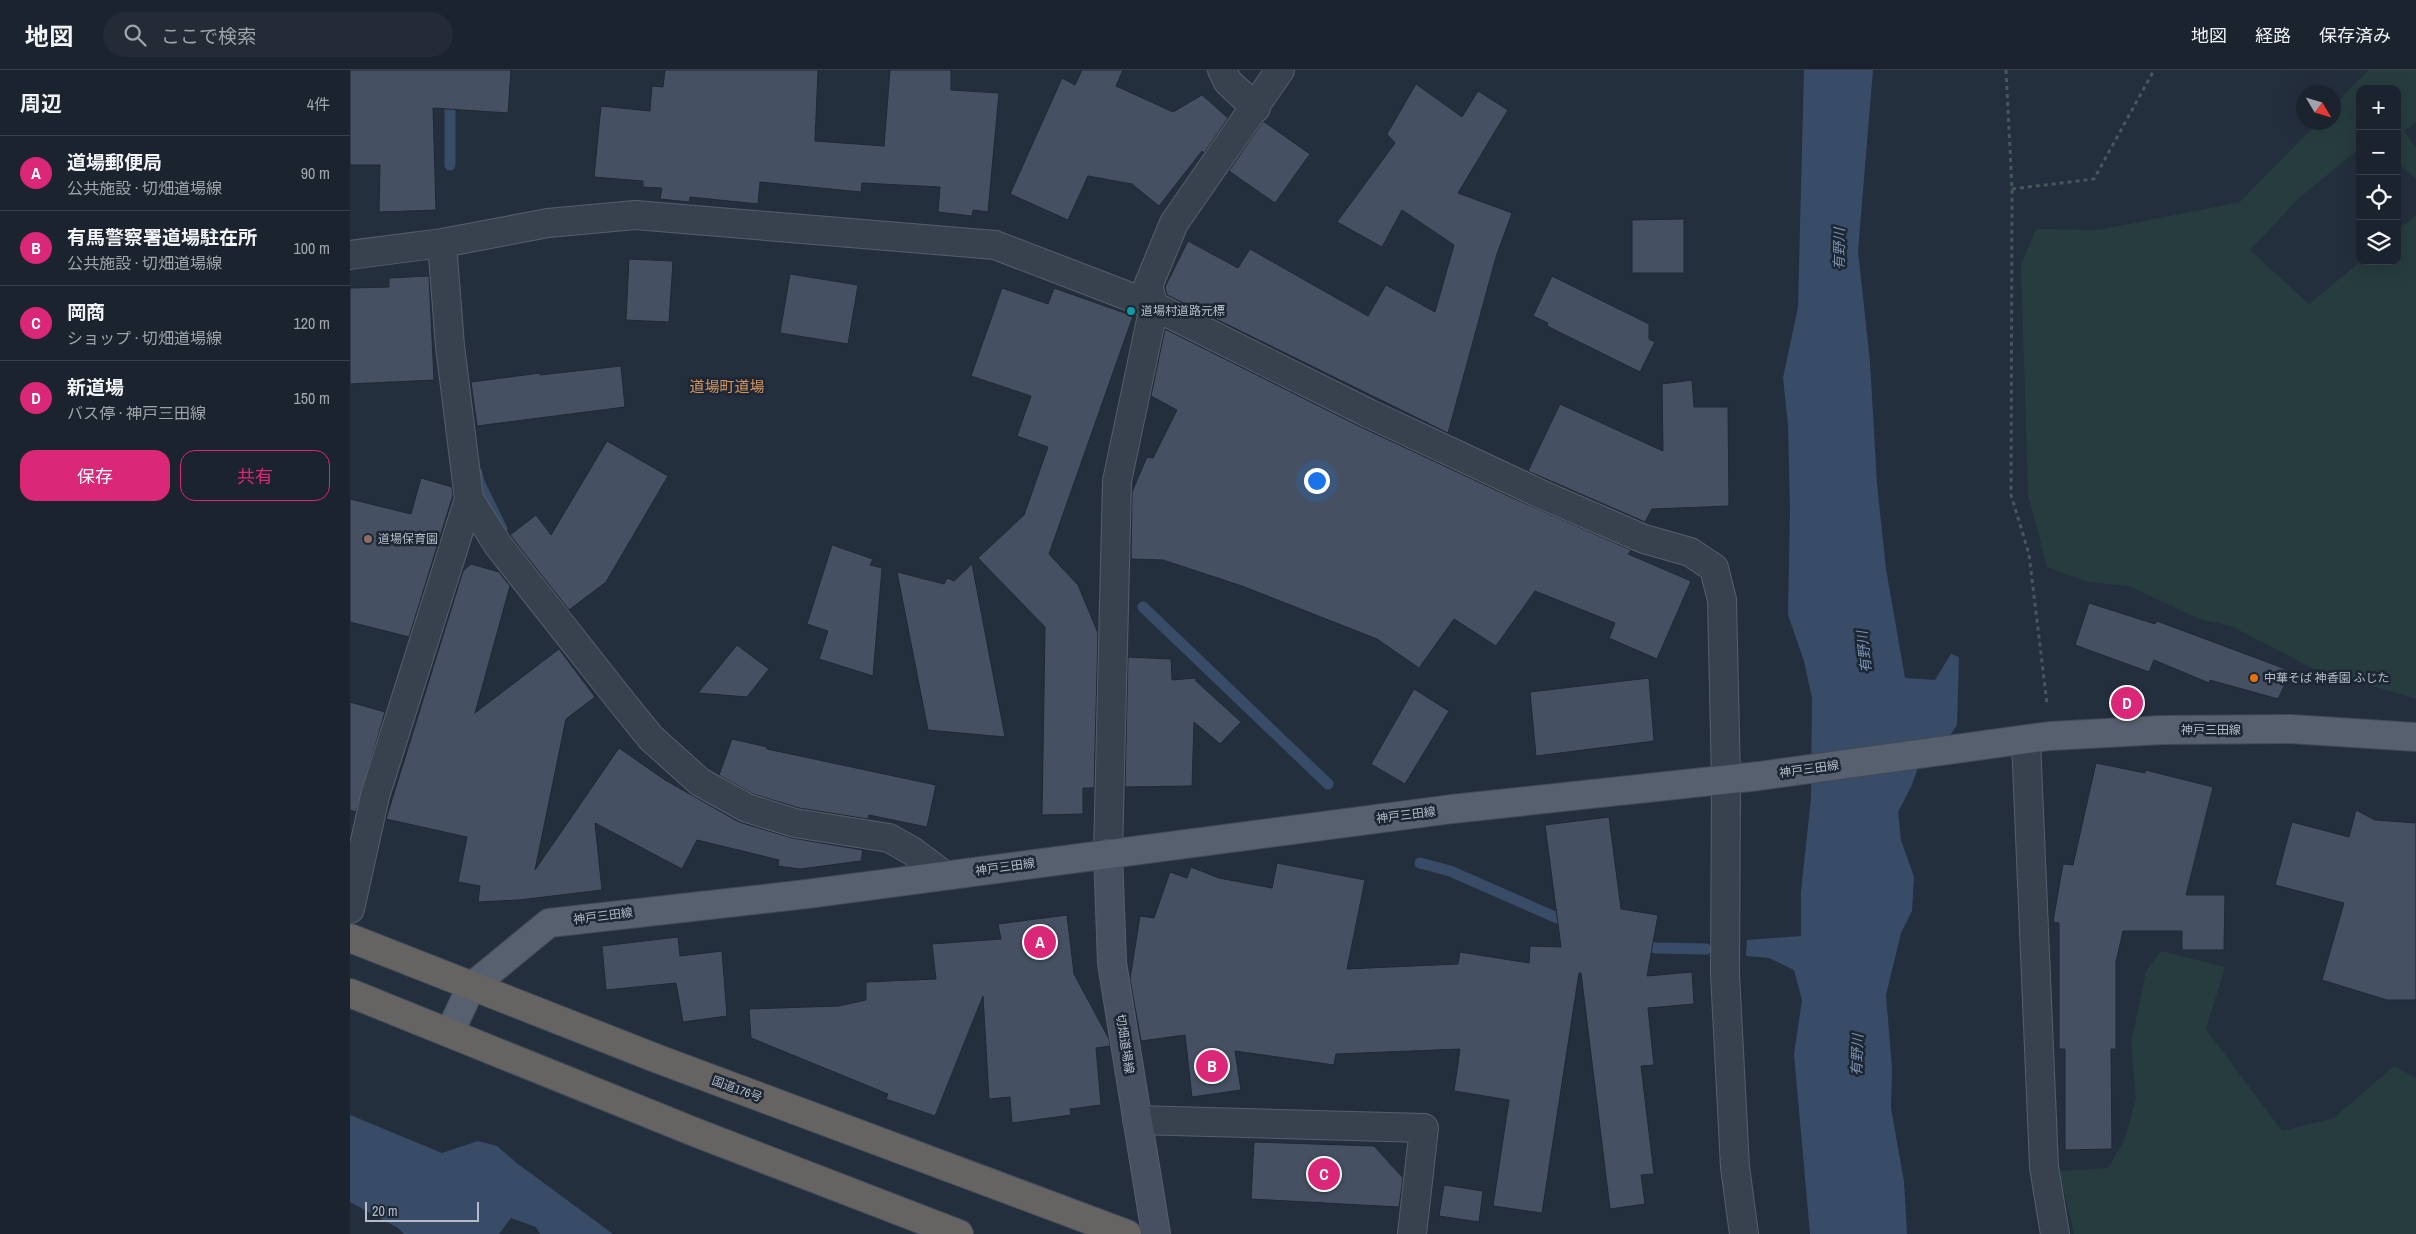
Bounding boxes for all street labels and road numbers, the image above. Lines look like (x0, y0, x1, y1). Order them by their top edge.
street label: 神戸三田線 (2181, 722, 2241, 738)
street label: 神戸三田線 (1778, 757, 1840, 781)
street label: 神戸三田線 (1375, 803, 1437, 827)
street label: 神戸三田線 (974, 855, 1036, 879)
street label: 神戸三田線 (572, 904, 634, 928)
street label: 切畑道場線 (1112, 1013, 1138, 1075)
street label: 国道176号 (710, 1073, 764, 1105)

